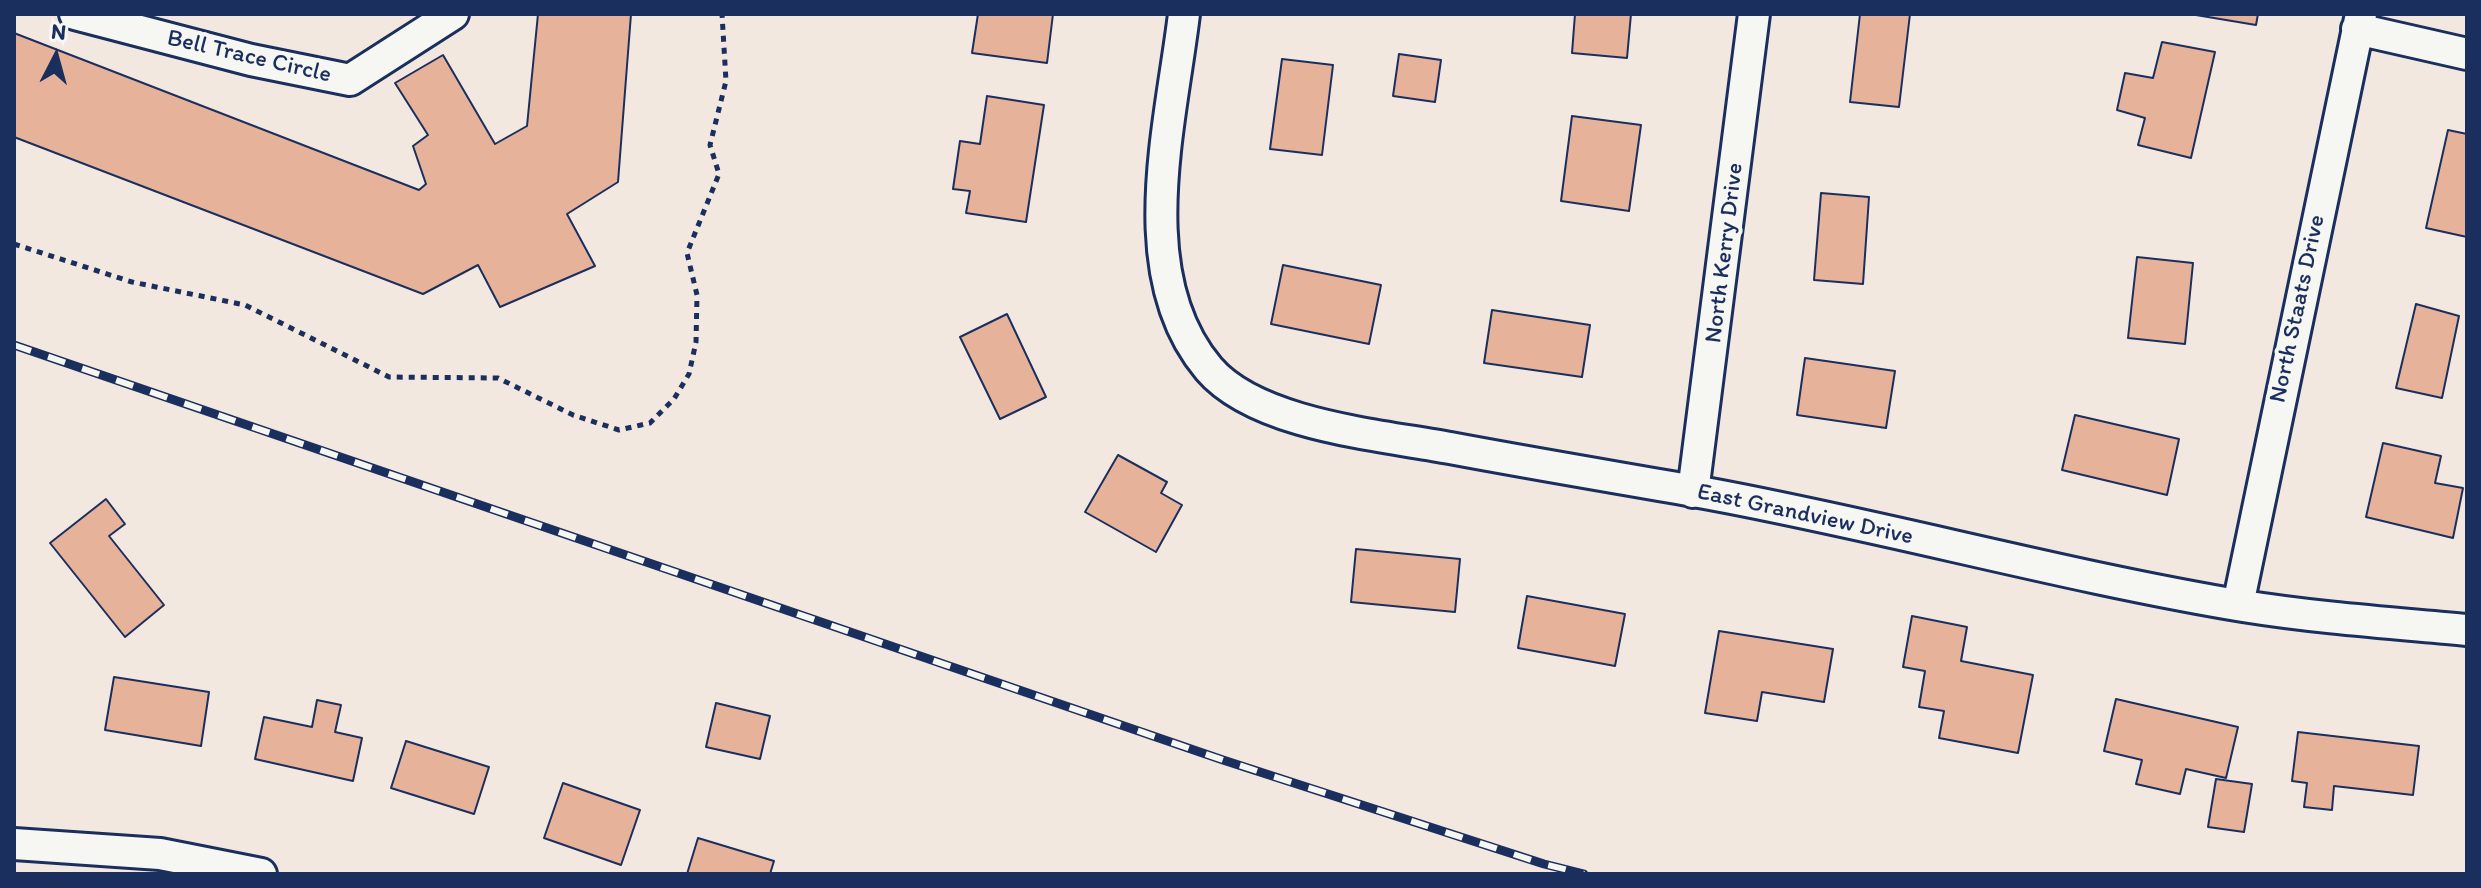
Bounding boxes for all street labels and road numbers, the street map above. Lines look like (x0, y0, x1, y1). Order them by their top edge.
street label: Bell Trace Circle (164, 24, 334, 90)
street label: North Kerry Drive (1700, 161, 1750, 345)
street label: North Staats Drive (2264, 212, 2332, 406)
street label: East Grandview Drive (1694, 478, 1916, 552)

